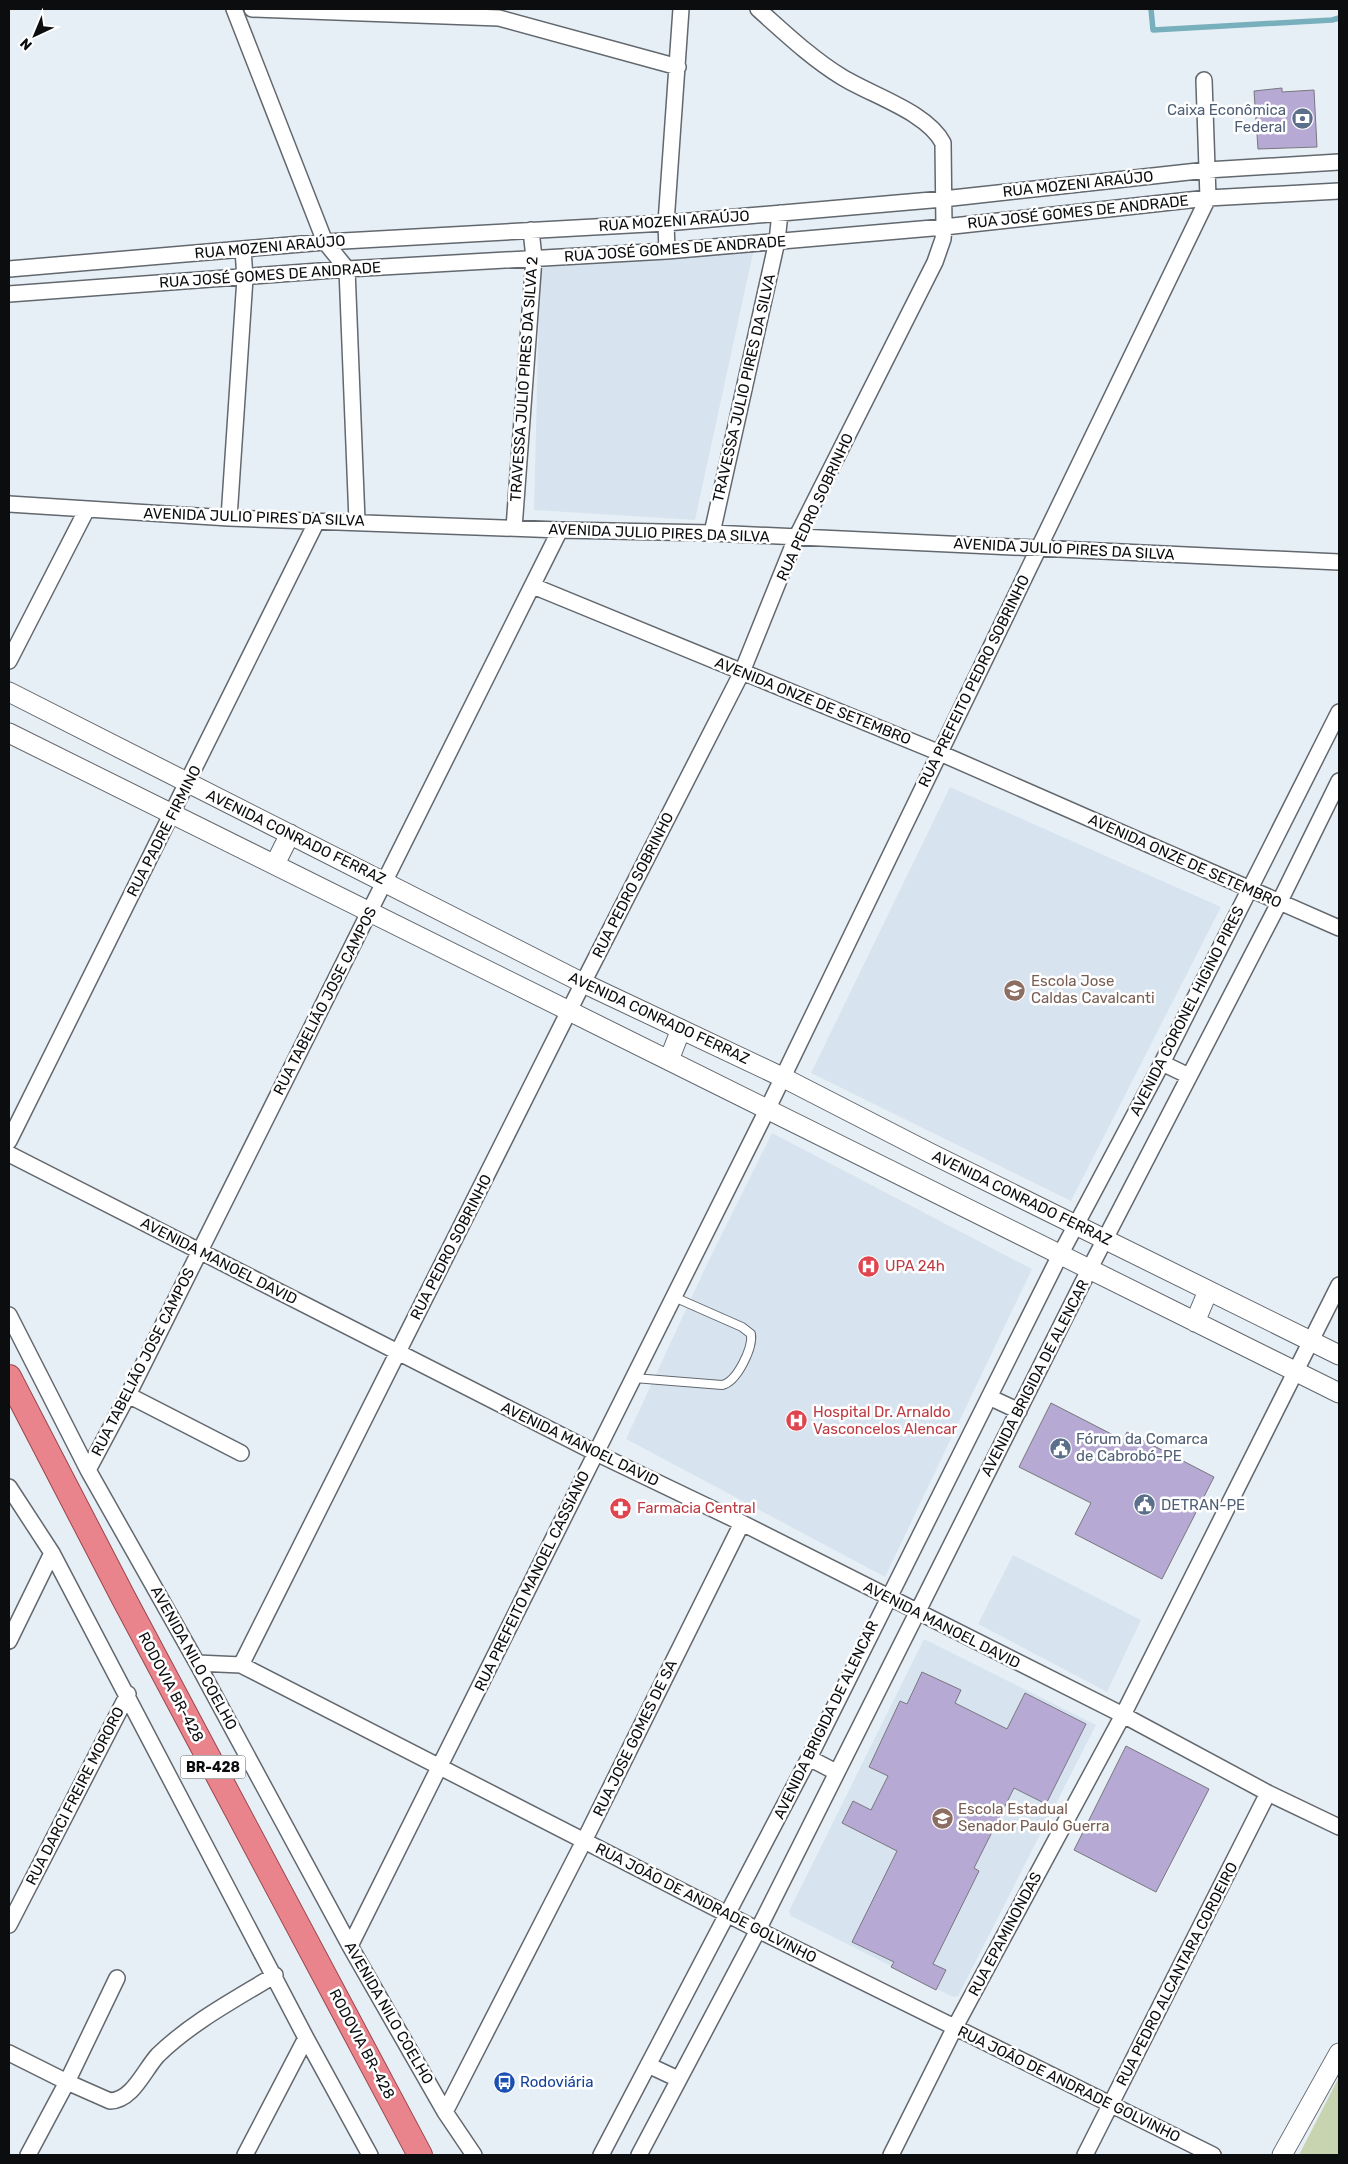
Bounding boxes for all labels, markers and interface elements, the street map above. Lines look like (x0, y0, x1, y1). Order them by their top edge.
north arrow (10, 10, 60, 60)
text: N (17, 34, 36, 54)
place label: Caixa Econômica Federal (1167, 101, 1286, 136)
bank icon: Caixa Econômica Federal (1290, 107, 1314, 131)
street label: RUA MOZENI ARAÚJO (1002, 167, 1154, 201)
street label: RUA JOSÉ GOMES DE ANDRADE (966, 191, 1190, 233)
street label: RUA MOZENI ARAÚJO (598, 207, 750, 235)
street label: RUA MOZENI ARAÚJO (194, 231, 346, 263)
street label: RUA JOSÉ GOMES DE ANDRADE (563, 232, 787, 266)
street label: TRAVESSA JULIO PIRES DA SILVA 2 (506, 256, 542, 502)
street label: RUA JOSÉ GOMES DE ANDRADE (158, 258, 382, 292)
street label: TRAVESSA JULIO PIRES DA SILVA (709, 272, 779, 504)
street label: RUA PEDRO SOBRINHO (773, 430, 857, 584)
street label: AVENIDA JULIO PIRES DA SILVA (143, 504, 365, 530)
street label: AVENIDA JULIO PIRES DA SILVA (548, 520, 770, 546)
street label: AVENIDA JULIO PIRES DA SILVA (953, 534, 1175, 564)
street label: RUA PREFEITO PEDRO SOBRINHO (915, 572, 1033, 790)
street label: AVENIDA ONZE DE SETEMBRO (712, 653, 914, 749)
street label: RUA PADRE FIRMINO (123, 762, 205, 900)
street label: AVENIDA CONRADO FERRAZ (203, 786, 389, 888)
street label: RUA PEDRO SOBRINHO (588, 809, 678, 961)
street label: AVENIDA ONZE DE SETEMBRO (1086, 810, 1284, 912)
street label: AVENIDA CORONEL HIGINO PIRES (1126, 903, 1248, 1119)
street label: RUA TABELIÃO JOSE CAMPOS (270, 904, 380, 1098)
street label: AVENIDA CONRADO FERRAZ (566, 968, 752, 1068)
place label: Escola Jose Caldas Cavalcanti (1031, 972, 1155, 1007)
school or university icon: Escola Jose Caldas Cavalcanti (1003, 978, 1027, 1002)
street label: AVENIDA CONRADO FERRAZ (929, 1147, 1115, 1249)
street label: RUA PEDRO SOBRINHO (406, 1171, 496, 1323)
street label: AVENIDA MANOEL DAVID (138, 1214, 300, 1308)
hospital icon: UPA 24h (857, 1254, 881, 1278)
place label: UPA 24h (885, 1257, 945, 1275)
street label: RUA TABELIÃO JOSE CAMPOS (88, 1265, 198, 1459)
street label: AVENIDA BRIGIDA DE ALENCAR (977, 1276, 1093, 1479)
street label: AVENIDA MANOEL DAVID (498, 1398, 662, 1490)
place label: Hospital Dr. Arnaldo Vasconcelos Alencar (813, 1403, 957, 1438)
hospital icon: Hospital Dr. Arnaldo Vasconcelos Alencar (785, 1409, 809, 1433)
place label: Fórum da Comarca de Cabrobó-PE (1076, 1430, 1208, 1465)
public building icon: Fórum da Comarca de Cabrobó-PE (1048, 1436, 1072, 1460)
street label: RUA PREFEITO MANOEL CASSIANO (471, 1468, 593, 1694)
public building icon: DETRAN-PE (1133, 1493, 1157, 1517)
pharmacy icon: Farmacia Central (609, 1496, 633, 1520)
place label: DETRAN-PE (1161, 1496, 1245, 1514)
place label: Farmacia Central (637, 1499, 756, 1517)
street label: AVENIDA MANOEL DAVID (861, 1578, 1023, 1672)
street label: AVENIDA NILO COELHO (147, 1583, 241, 1733)
street label: AVENIDA BRIGIDA DE ALENCAR (770, 1618, 882, 1822)
street label: RODOVIA BR-428 (134, 1629, 208, 1745)
street label: RUA JOSE GOMES DE SA (589, 1657, 681, 1819)
street label: RUA DARCI FREIRE MORORO (22, 1704, 128, 1888)
road number: BR-428 (180, 1755, 246, 1778)
place label: Escola Estadual Senador Paulo Guerra (958, 1800, 1110, 1835)
school or university icon: Escola Estadual Senador Paulo Guerra (930, 1806, 954, 1830)
street label: RUA JOÃO DE ANDRADE GOLVINHO (592, 1839, 820, 1967)
street label: RUA PEDRO ALCANTARA CORDEIRO (1113, 1859, 1241, 2089)
street label: RUA EPAMINONDAS (965, 1869, 1045, 1999)
street label: AVENIDA NILO COELHO (341, 1939, 437, 2087)
street label: RODOVIA BR-428 (325, 1986, 399, 2102)
street label: RUA JOÃO DE ANDRADE GOLVINHO (955, 2022, 1183, 2146)
bus stop icon: Rodoviária (492, 2070, 516, 2094)
place label: Rodoviária (520, 2073, 593, 2091)

